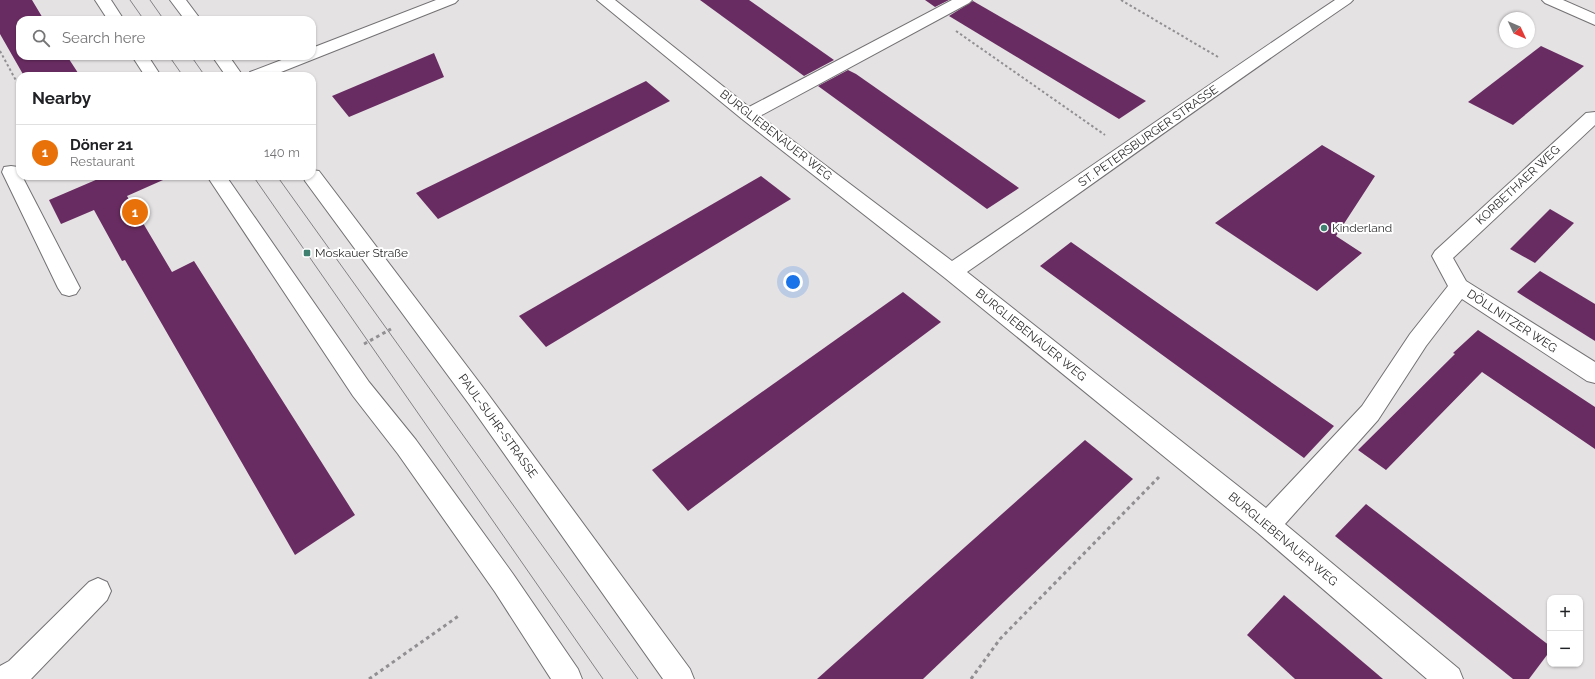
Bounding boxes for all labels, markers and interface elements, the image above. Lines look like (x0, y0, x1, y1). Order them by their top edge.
north arrow (1499, 12, 1535, 48)
search box (16, 16, 316, 60)
icon: search (30, 27, 52, 49)
text: Search here (62, 29, 145, 47)
street label: ST. PETERSBURGER STRASSE (1075, 82, 1221, 190)
street label: BURGLIEBENAUER WEG (717, 87, 835, 183)
text: Nearby (32, 88, 91, 108)
text: Döner 21 (70, 136, 133, 154)
street label: KORBETHAER WEG (1473, 142, 1563, 228)
text: 1 (42, 145, 48, 160)
text: 140 m (264, 145, 300, 160)
text: Restaurant (70, 154, 135, 169)
pin: 1 (122, 197, 148, 227)
place label: Kinderland (1332, 221, 1392, 235)
marker: Kinderland (1319, 223, 1329, 233)
place label: Moskauer Straße (315, 246, 408, 260)
marker: Moskauer Straße (302, 248, 312, 258)
your location (783, 272, 803, 292)
street label: BURGLIEBENAUER WEG (973, 286, 1089, 384)
street label: DÖLLNITZER WEG (1464, 287, 1560, 355)
street label: PAUL-SUHR-STRASSE (456, 371, 540, 481)
street label: BURGLIEBENAUER WEG (1226, 489, 1340, 589)
map controls (1547, 595, 1583, 667)
button: + (1547, 595, 1583, 631)
button: − (1547, 631, 1583, 667)

